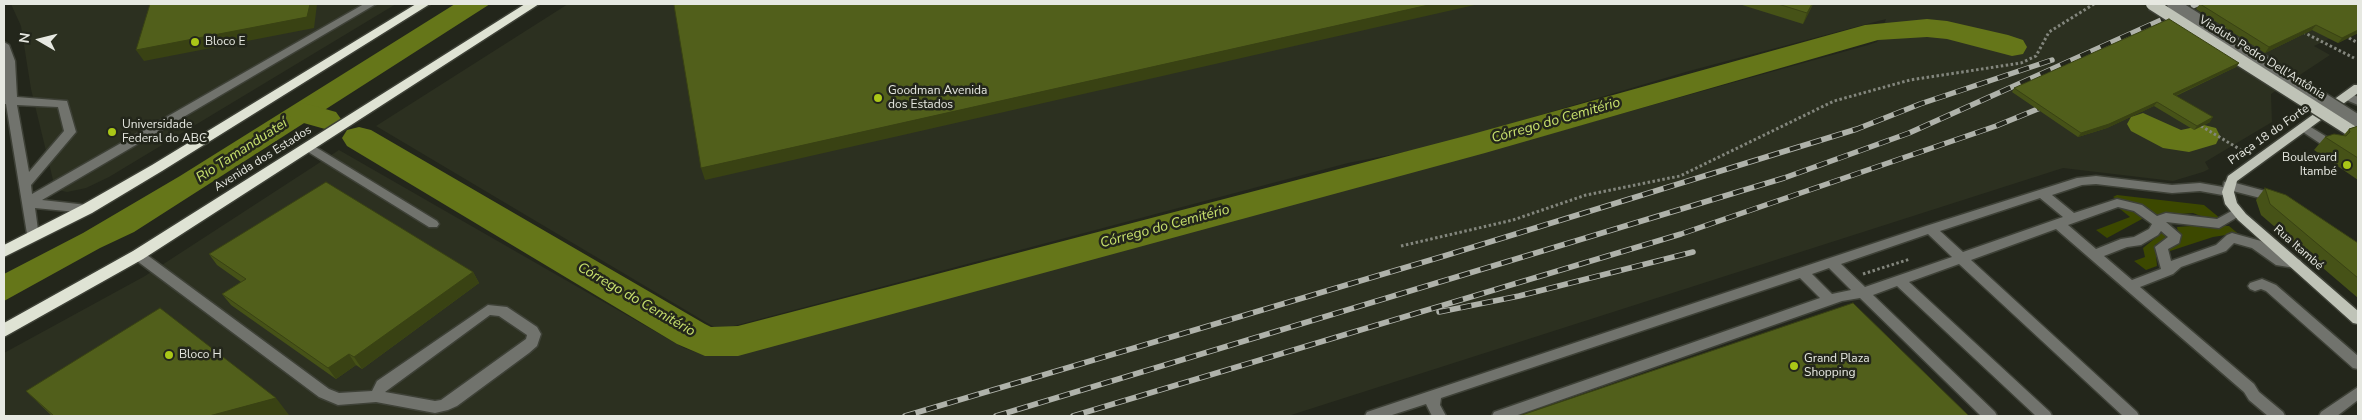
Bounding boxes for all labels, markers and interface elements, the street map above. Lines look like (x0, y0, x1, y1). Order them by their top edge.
street label: Viaduto Pedro Dell'Antônia (2196, 13, 2328, 103)
north arrow (15, 15, 65, 65)
text: N (15, 31, 35, 44)
place label: Bloco E (205, 35, 245, 49)
marker: Bloco E (189, 36, 201, 48)
place label: Goodman Avenida dos Estados (888, 84, 987, 112)
marker: Goodman Avenida dos Estados (872, 92, 884, 104)
water label: Córrego do Cemitério (1490, 95, 1622, 147)
street label: Praça 18 do Forte (2226, 102, 2312, 168)
water label: Rio Tamanduateí (193, 115, 291, 187)
place label: Universidade Federal do ABC (122, 118, 207, 146)
street label: Avenida dos Estados (212, 123, 314, 195)
marker: Universidade Federal do ABC (106, 126, 118, 138)
place label: Boulevard Itambé (2282, 151, 2337, 179)
marker: Boulevard Itambé (2341, 159, 2353, 171)
water label: Córrego do Cemitério (1099, 202, 1231, 252)
street label: Rua Itambé (2270, 222, 2326, 274)
water label: Córrego do Cemitério (574, 259, 698, 341)
place label: Bloco H (179, 348, 222, 362)
marker: Bloco H (163, 349, 175, 361)
place label: Grand Plaza Shopping (1804, 352, 1870, 380)
marker: Grand Plaza Shopping (1788, 360, 1800, 372)

